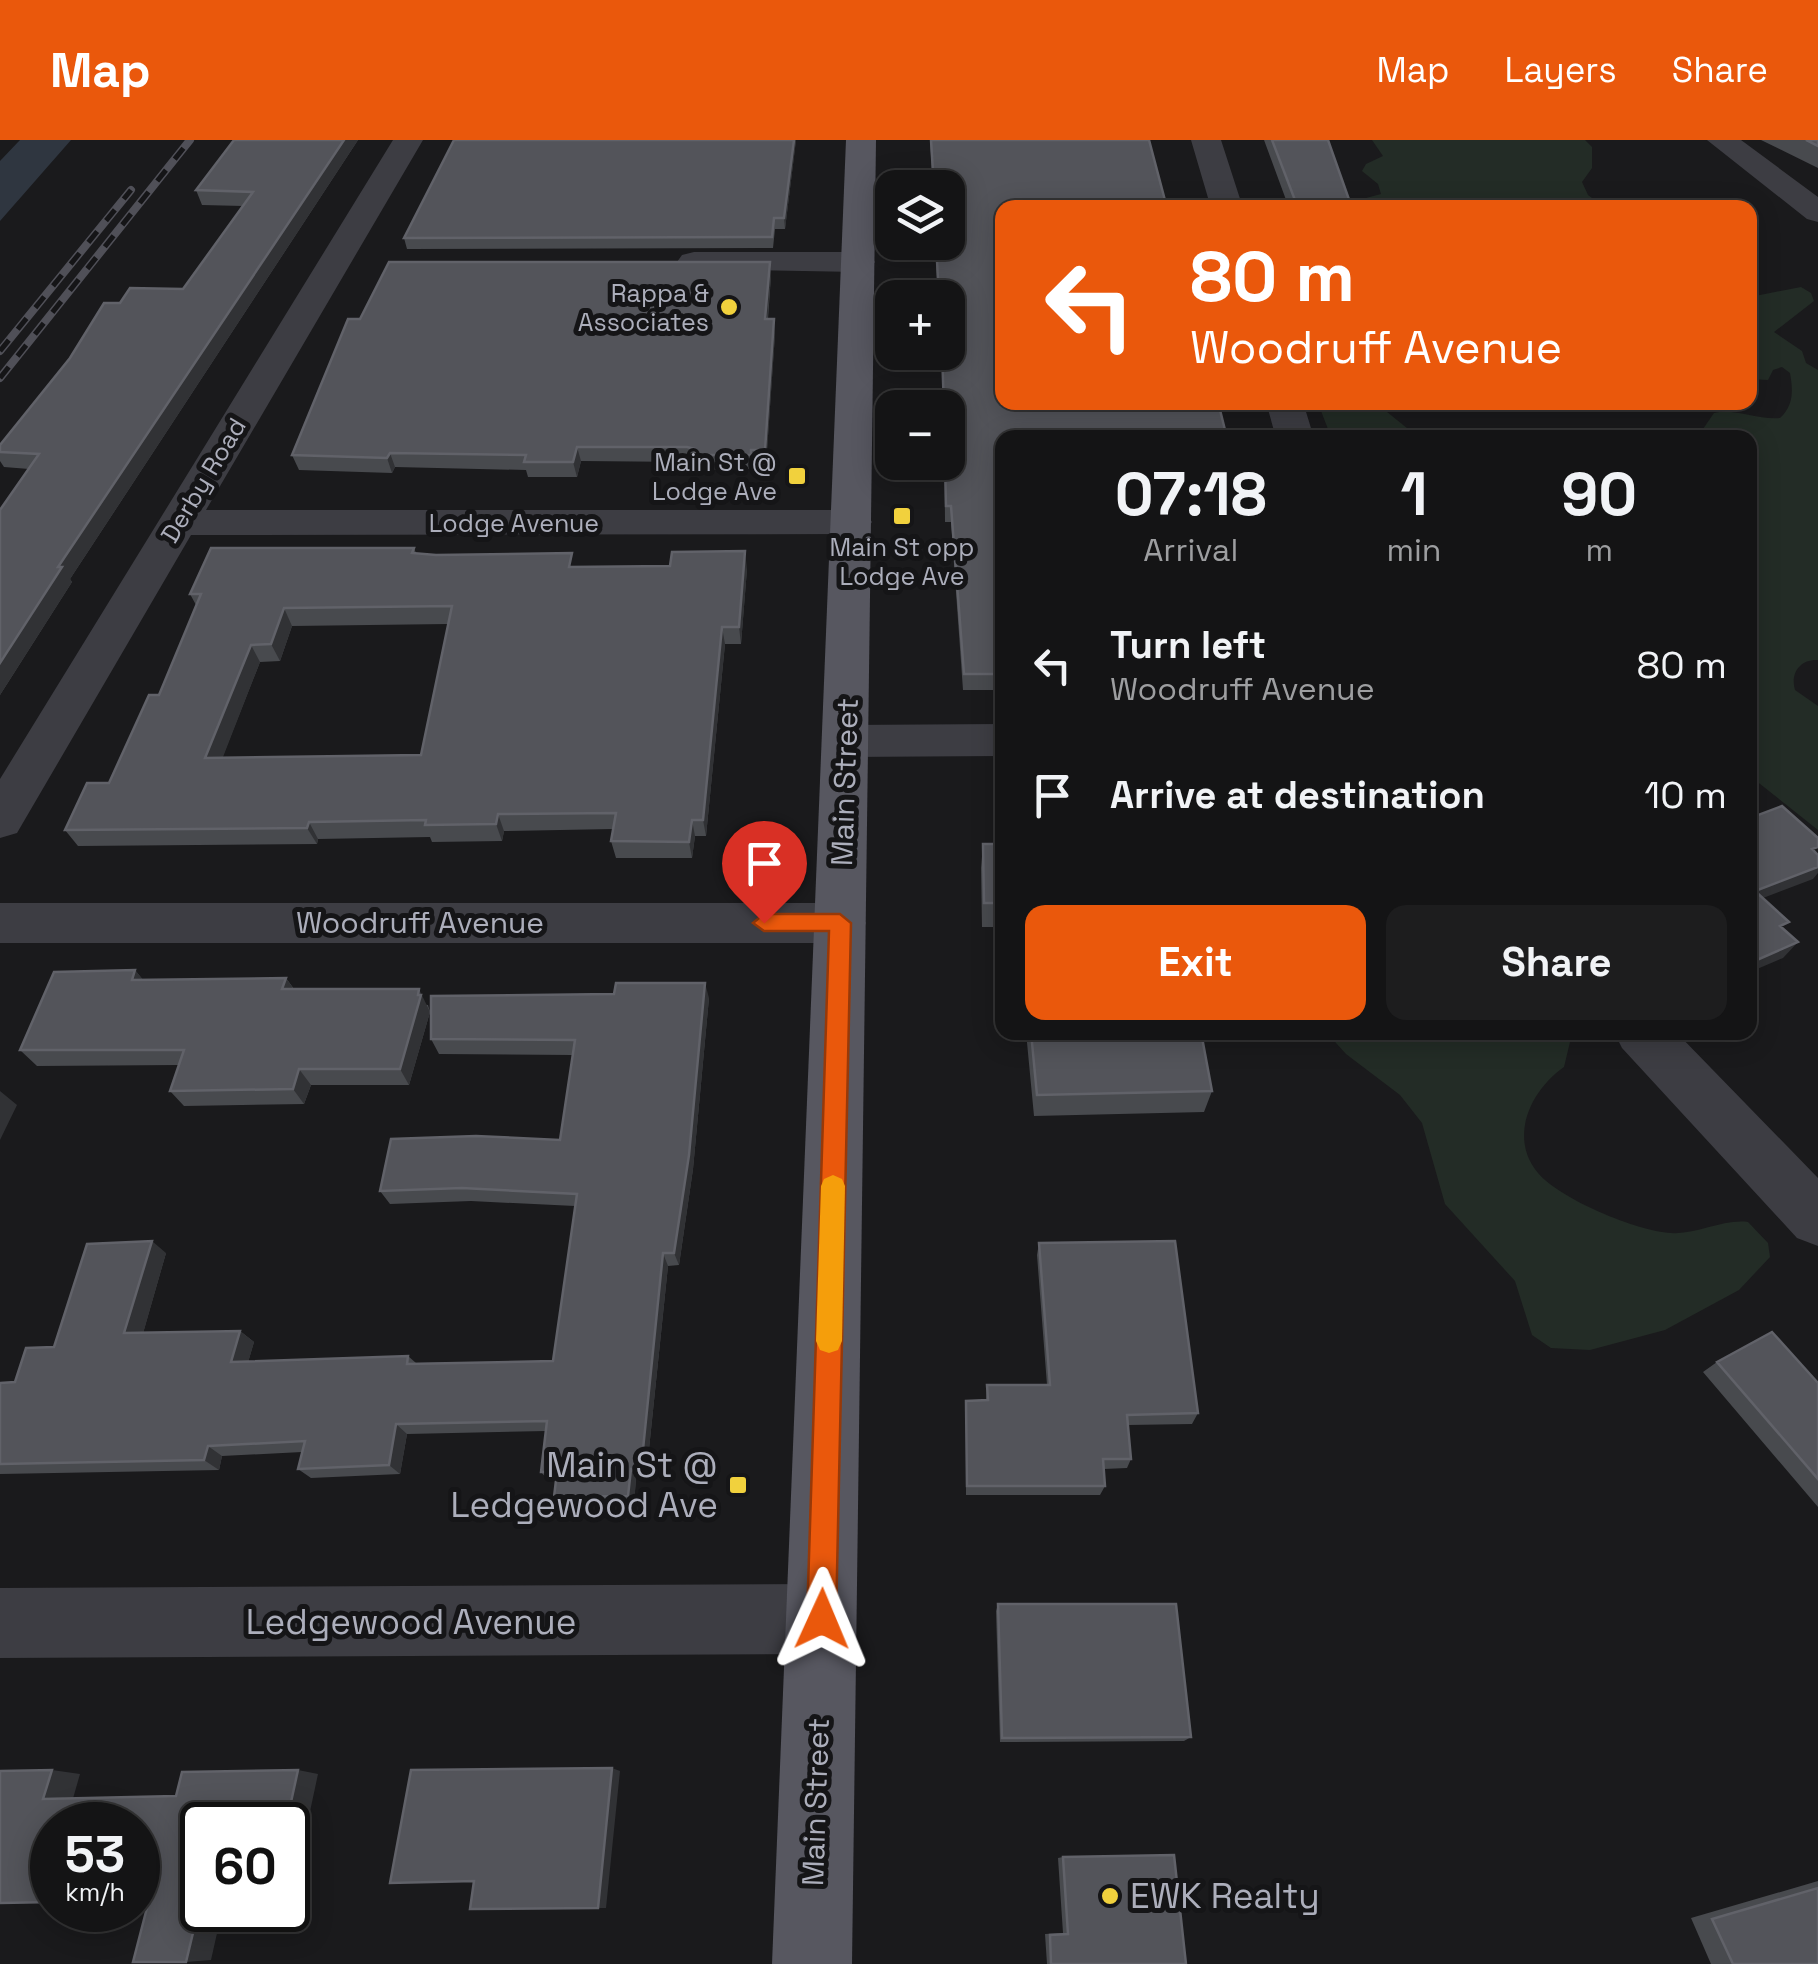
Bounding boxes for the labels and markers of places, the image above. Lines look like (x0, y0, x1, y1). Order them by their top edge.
place label: Rappa & Associates (578, 277, 709, 338)
marker: Rappa & Associates (718, 296, 740, 318)
place label: Main St @ Lodge Ave (652, 446, 777, 507)
marker: Main St @ Lodge Ave (786, 465, 808, 487)
marker: Main St opp Lodge Ave (891, 505, 913, 527)
place label: Main St opp Lodge Ave (830, 531, 974, 592)
pin (722, 821, 807, 924)
place label: Main St @ Ledgewood Ave (451, 1443, 718, 1527)
marker: Main St @ Ledgewood Ave (727, 1474, 749, 1496)
place label: EWK Realty (1130, 1874, 1320, 1918)
marker: EWK Realty (1099, 1885, 1121, 1907)

